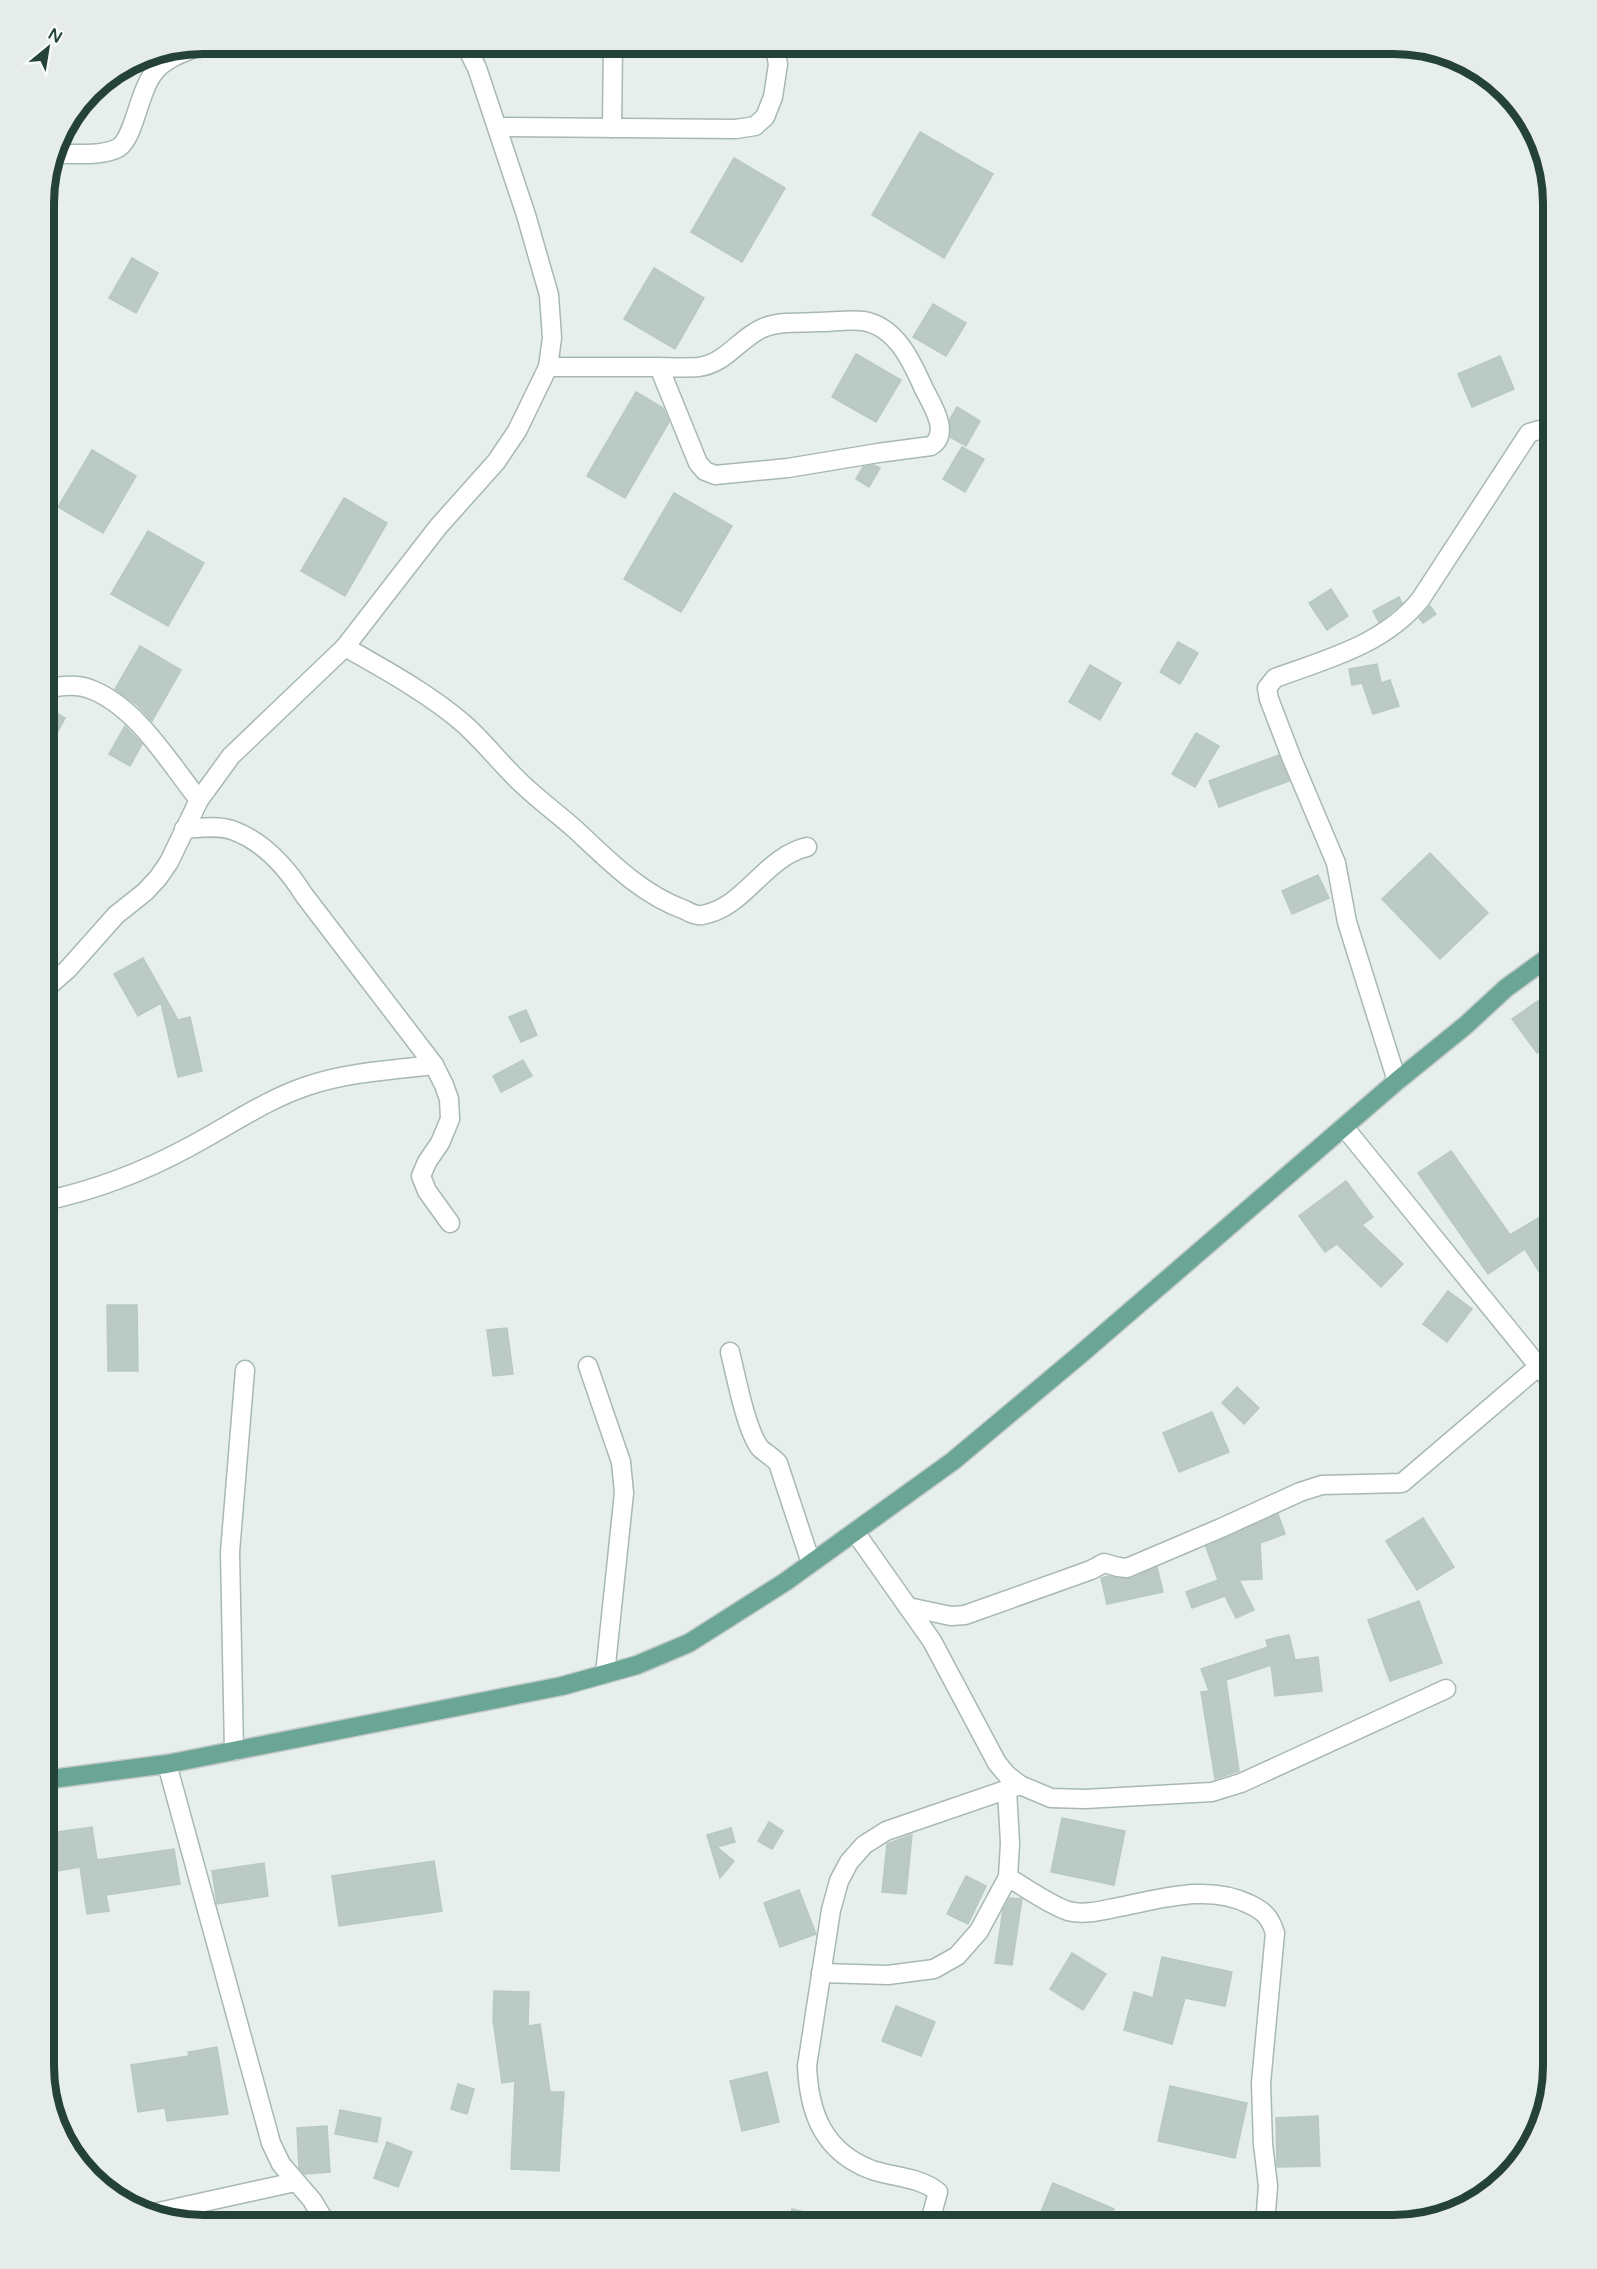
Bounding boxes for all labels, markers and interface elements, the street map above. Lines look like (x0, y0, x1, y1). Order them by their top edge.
north arrow (18, 18, 78, 78)
text: N (44, 24, 66, 48)

